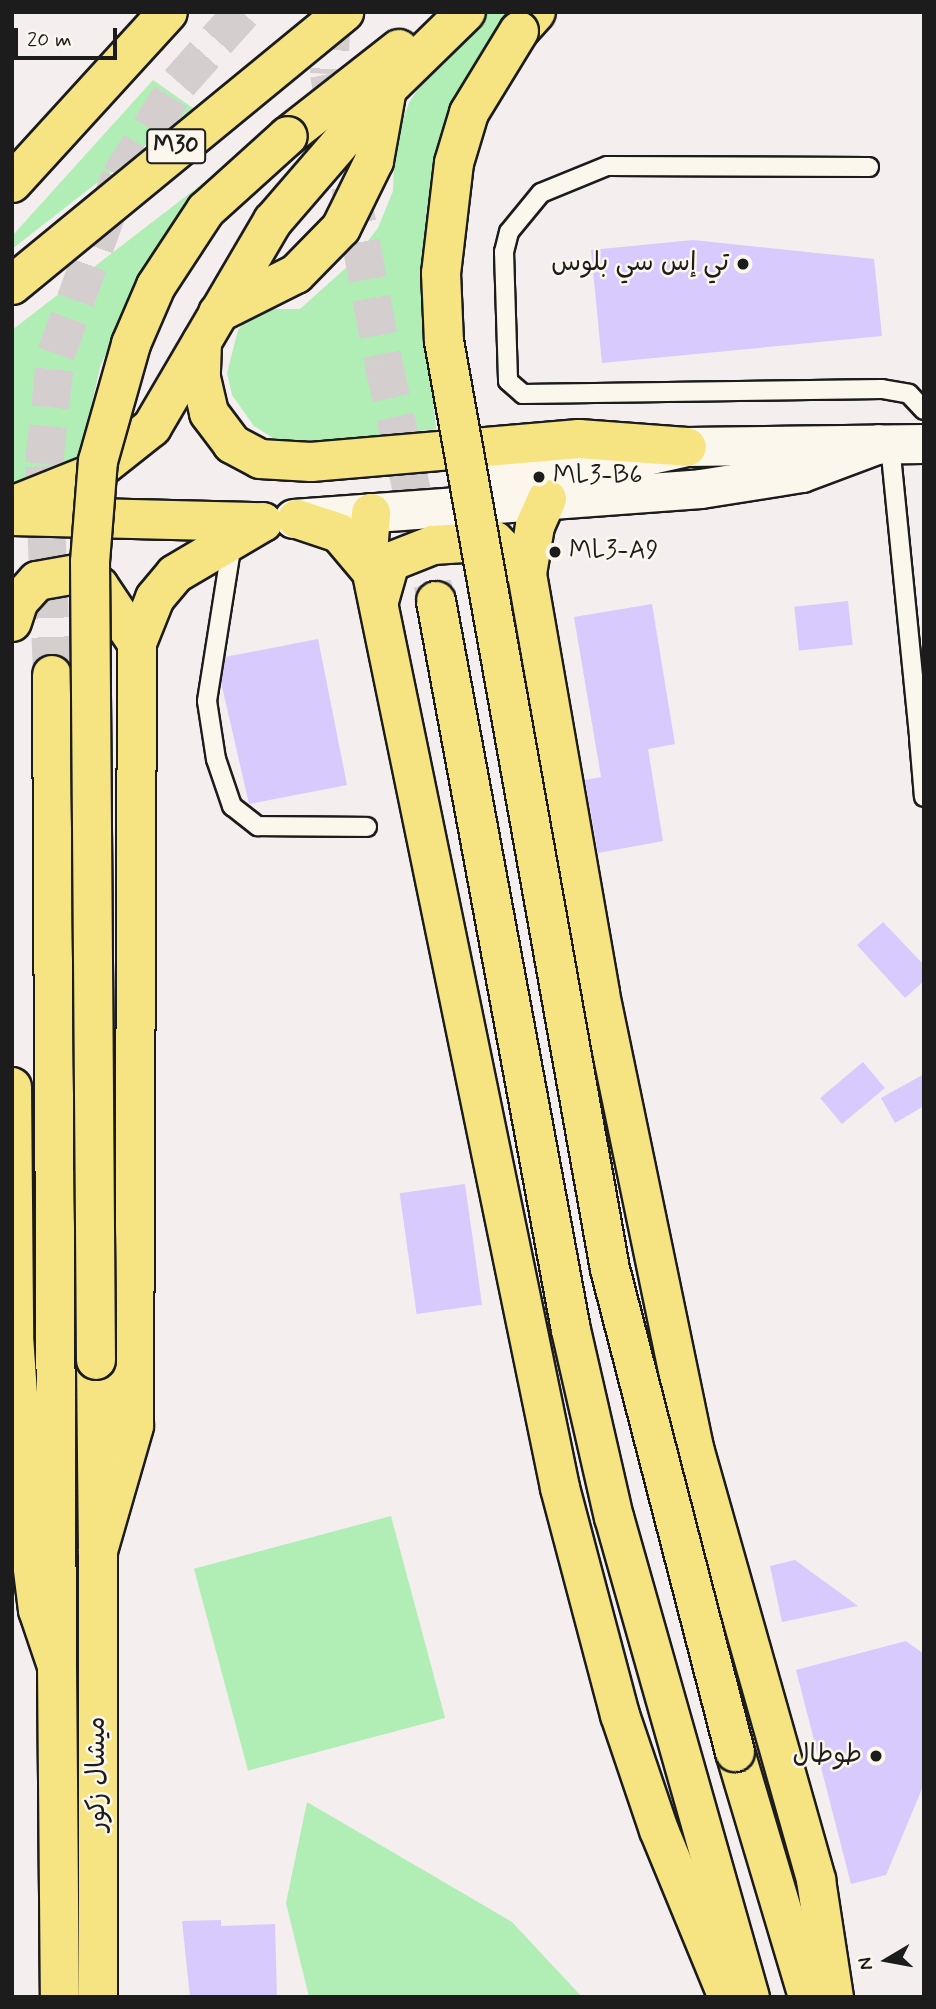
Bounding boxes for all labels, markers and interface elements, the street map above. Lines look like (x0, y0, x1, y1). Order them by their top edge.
scale bar (18, 14, 121, 58)
text: 20 m (27, 26, 72, 54)
road number: M30 (144, 126, 208, 166)
place label: تي إس سي بلوس (551, 248, 729, 280)
marker: تي إس سي بلوس (735, 256, 751, 272)
place label: ML3-B6 (553, 461, 642, 493)
marker: ML3-B6 (531, 469, 547, 485)
place label: ML3-A9 (569, 536, 658, 568)
marker: ML3-A9 (547, 544, 563, 560)
street label: ميشال زكور (82, 1716, 114, 1832)
place label: طوطال (793, 1740, 862, 1772)
marker: طوطال (868, 1748, 884, 1764)
north arrow (852, 1925, 922, 1995)
text: N (852, 1955, 879, 1972)

